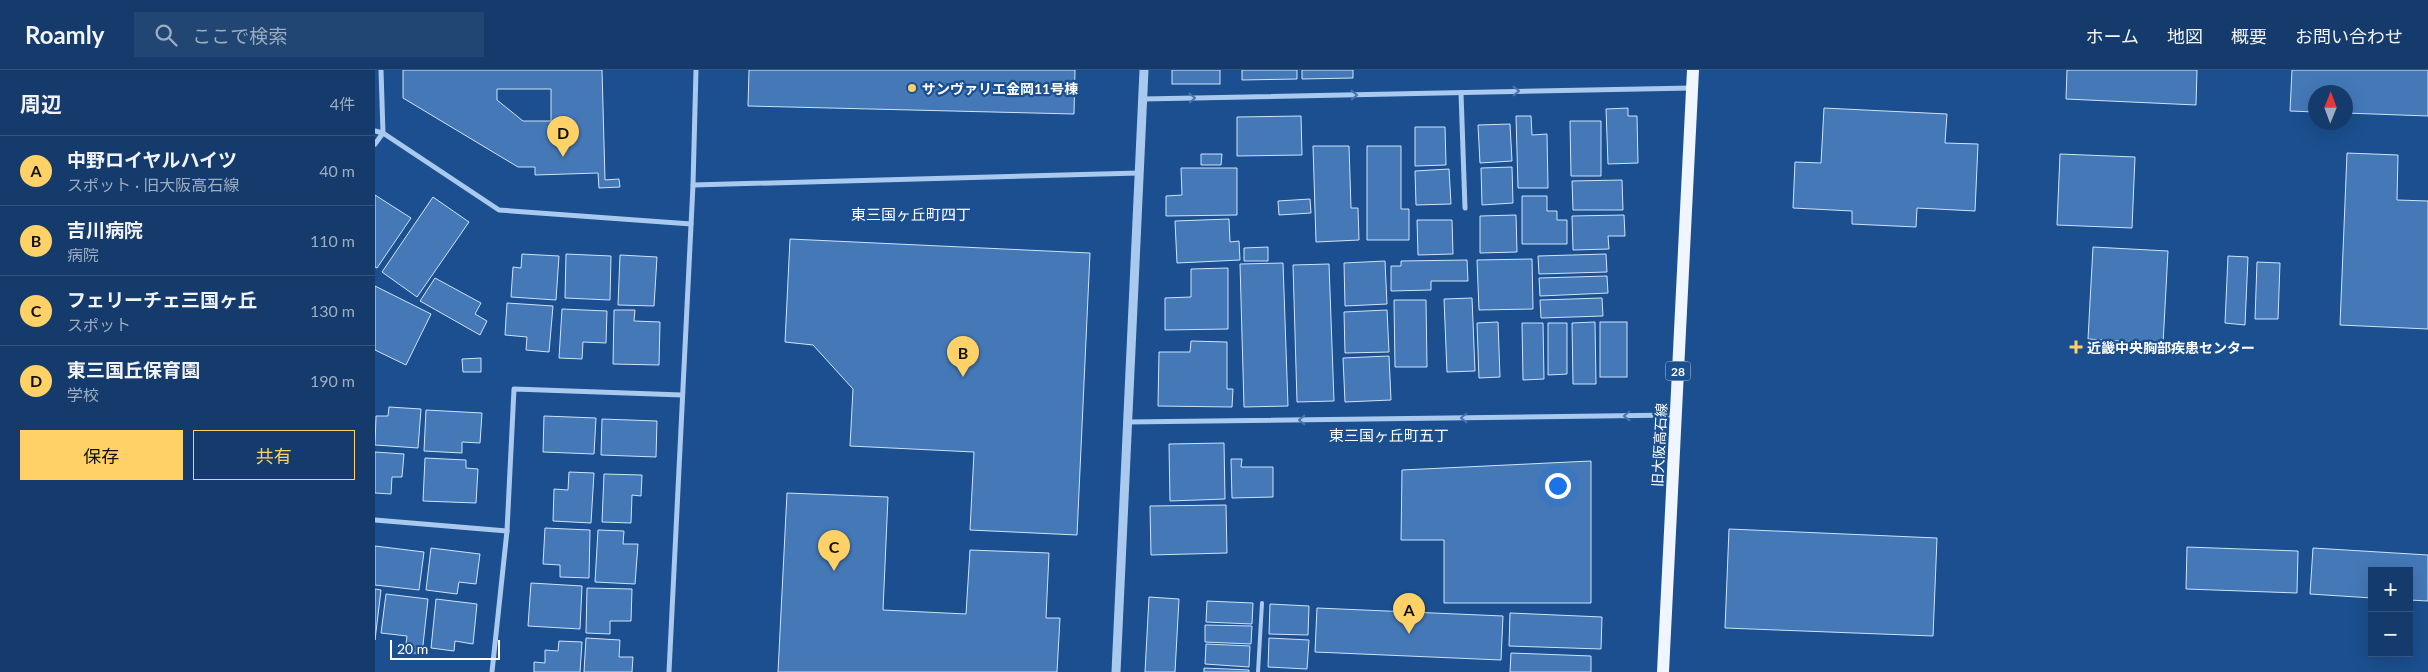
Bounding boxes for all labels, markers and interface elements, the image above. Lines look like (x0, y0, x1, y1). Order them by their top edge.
search box (134, 12, 484, 57)
text: Roamly (25, 20, 104, 49)
icon: search (152, 21, 180, 49)
text: ここで検索 (192, 24, 287, 47)
text: ホーム (2086, 25, 2139, 47)
text: 地図 (2167, 25, 2203, 47)
text: 概要 (2231, 25, 2267, 47)
text: お問い合わせ (2295, 25, 2403, 47)
place label: サンヴァリエ金岡11号棟 (922, 80, 1078, 97)
marker: サンヴァリエ金岡11号棟 (906, 82, 918, 94)
north arrow (2308, 85, 2353, 130)
one-way arrow (1513, 86, 1521, 97)
one-way arrow (1350, 89, 1358, 100)
text: 周辺 (20, 91, 62, 116)
one-way arrow (1188, 93, 1196, 103)
text: 4件 (330, 94, 355, 113)
pin: D (547, 116, 579, 157)
text: 中野ロイヤルハイツ (67, 148, 237, 171)
text: A (30, 161, 42, 180)
text: 40 m (319, 161, 355, 180)
text: スポット · 旧大阪高石線 (67, 175, 239, 194)
district label: 東三国ヶ丘町四丁 (851, 205, 971, 223)
text: 吉川病院 (67, 218, 143, 241)
text: B (31, 231, 41, 250)
text: 110 m (310, 231, 355, 250)
text: 病院 (67, 245, 99, 264)
text: フェリーチェ三国ヶ丘 (67, 288, 257, 311)
text: C (31, 301, 41, 320)
text: 130 m (310, 301, 355, 320)
text: スポット (67, 315, 131, 334)
pin: B (947, 336, 979, 377)
place label: 近畿中央胸部疾患センター (2087, 339, 2255, 356)
marker: 近畿中央胸部疾患センター (2069, 340, 2083, 354)
text: 東三国丘保育園 (67, 358, 200, 381)
road number: 28 (1665, 362, 1691, 380)
text: D (30, 371, 42, 390)
text: 190 m (310, 371, 355, 390)
text: 学校 (67, 385, 99, 404)
street label: 旧大阪高石線 (1648, 403, 1670, 487)
one-way arrow (1623, 410, 1631, 421)
one-way arrow (1460, 413, 1468, 423)
one-way arrow (1298, 415, 1306, 425)
district label: 東三国ヶ丘町五丁 (1329, 426, 1449, 444)
button: 保存 (20, 430, 183, 480)
button: 共有 (193, 430, 355, 480)
your location (1545, 473, 1571, 499)
pin: C (818, 530, 850, 571)
map controls (2368, 567, 2413, 657)
button: + (2368, 567, 2413, 612)
pin: A (1393, 593, 1425, 634)
button: − (2368, 612, 2413, 657)
scale bar (390, 637, 500, 660)
text: 20 m (397, 640, 428, 657)

